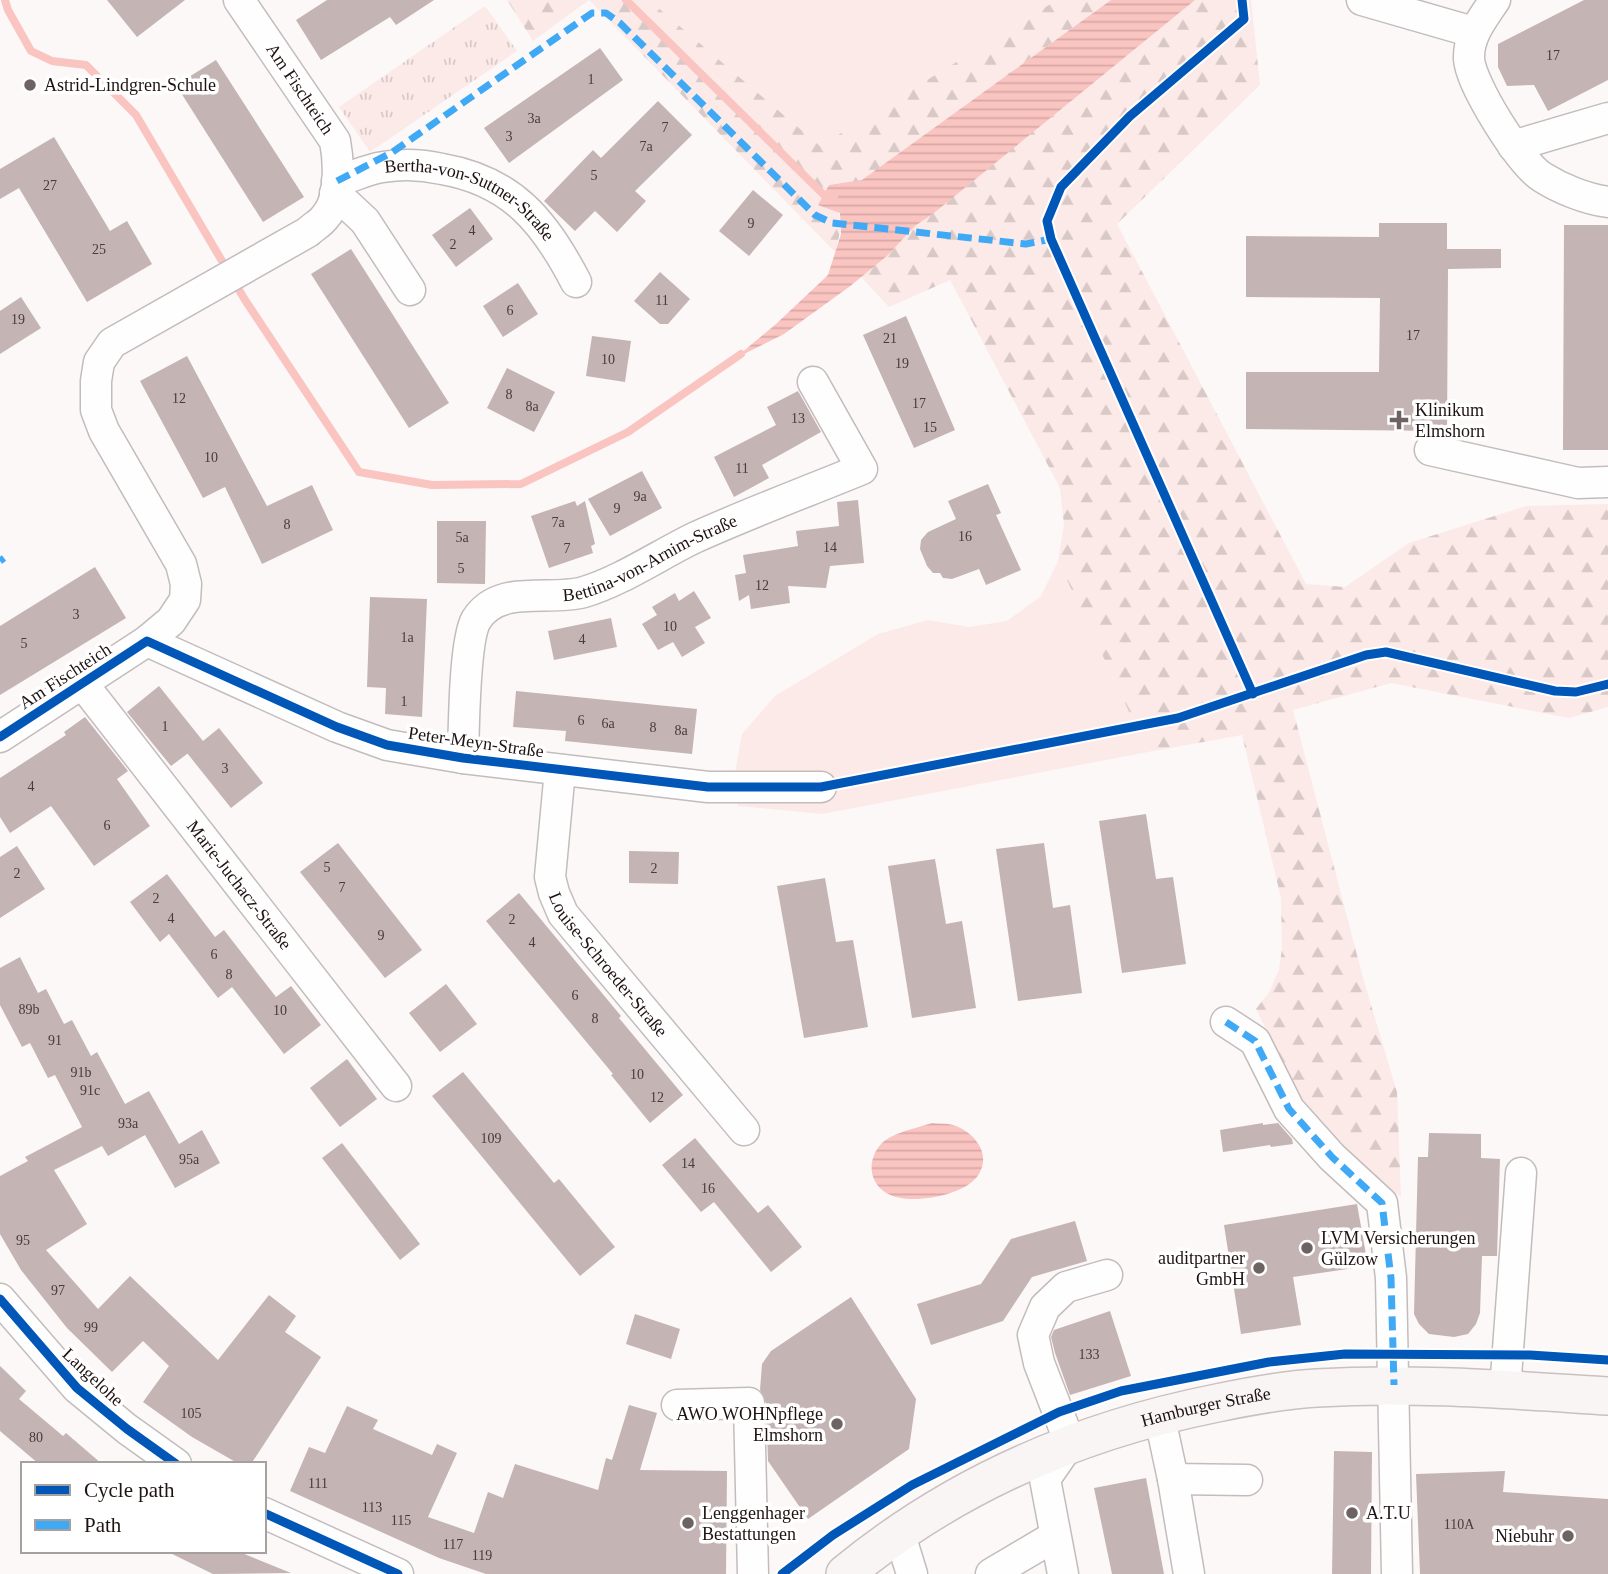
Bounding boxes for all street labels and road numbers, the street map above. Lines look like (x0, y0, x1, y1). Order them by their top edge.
street label: Am Fischteich (262, 40, 338, 138)
street label: Bertha-von-Suttner-Straße (383, 155, 559, 245)
street label: Bettina-von-Arnim-Straße (562, 510, 740, 605)
street label: Am Fischteich (15, 639, 115, 713)
street label: Peter-Meyn-Straße (407, 723, 545, 761)
street label: Marie-Juchacz-Straße (183, 816, 296, 953)
street label: Louise-Schroeder-Straße (545, 889, 672, 1041)
street label: Langelohe (58, 1344, 128, 1410)
street label: Hamburger Straße (1139, 1383, 1272, 1431)

